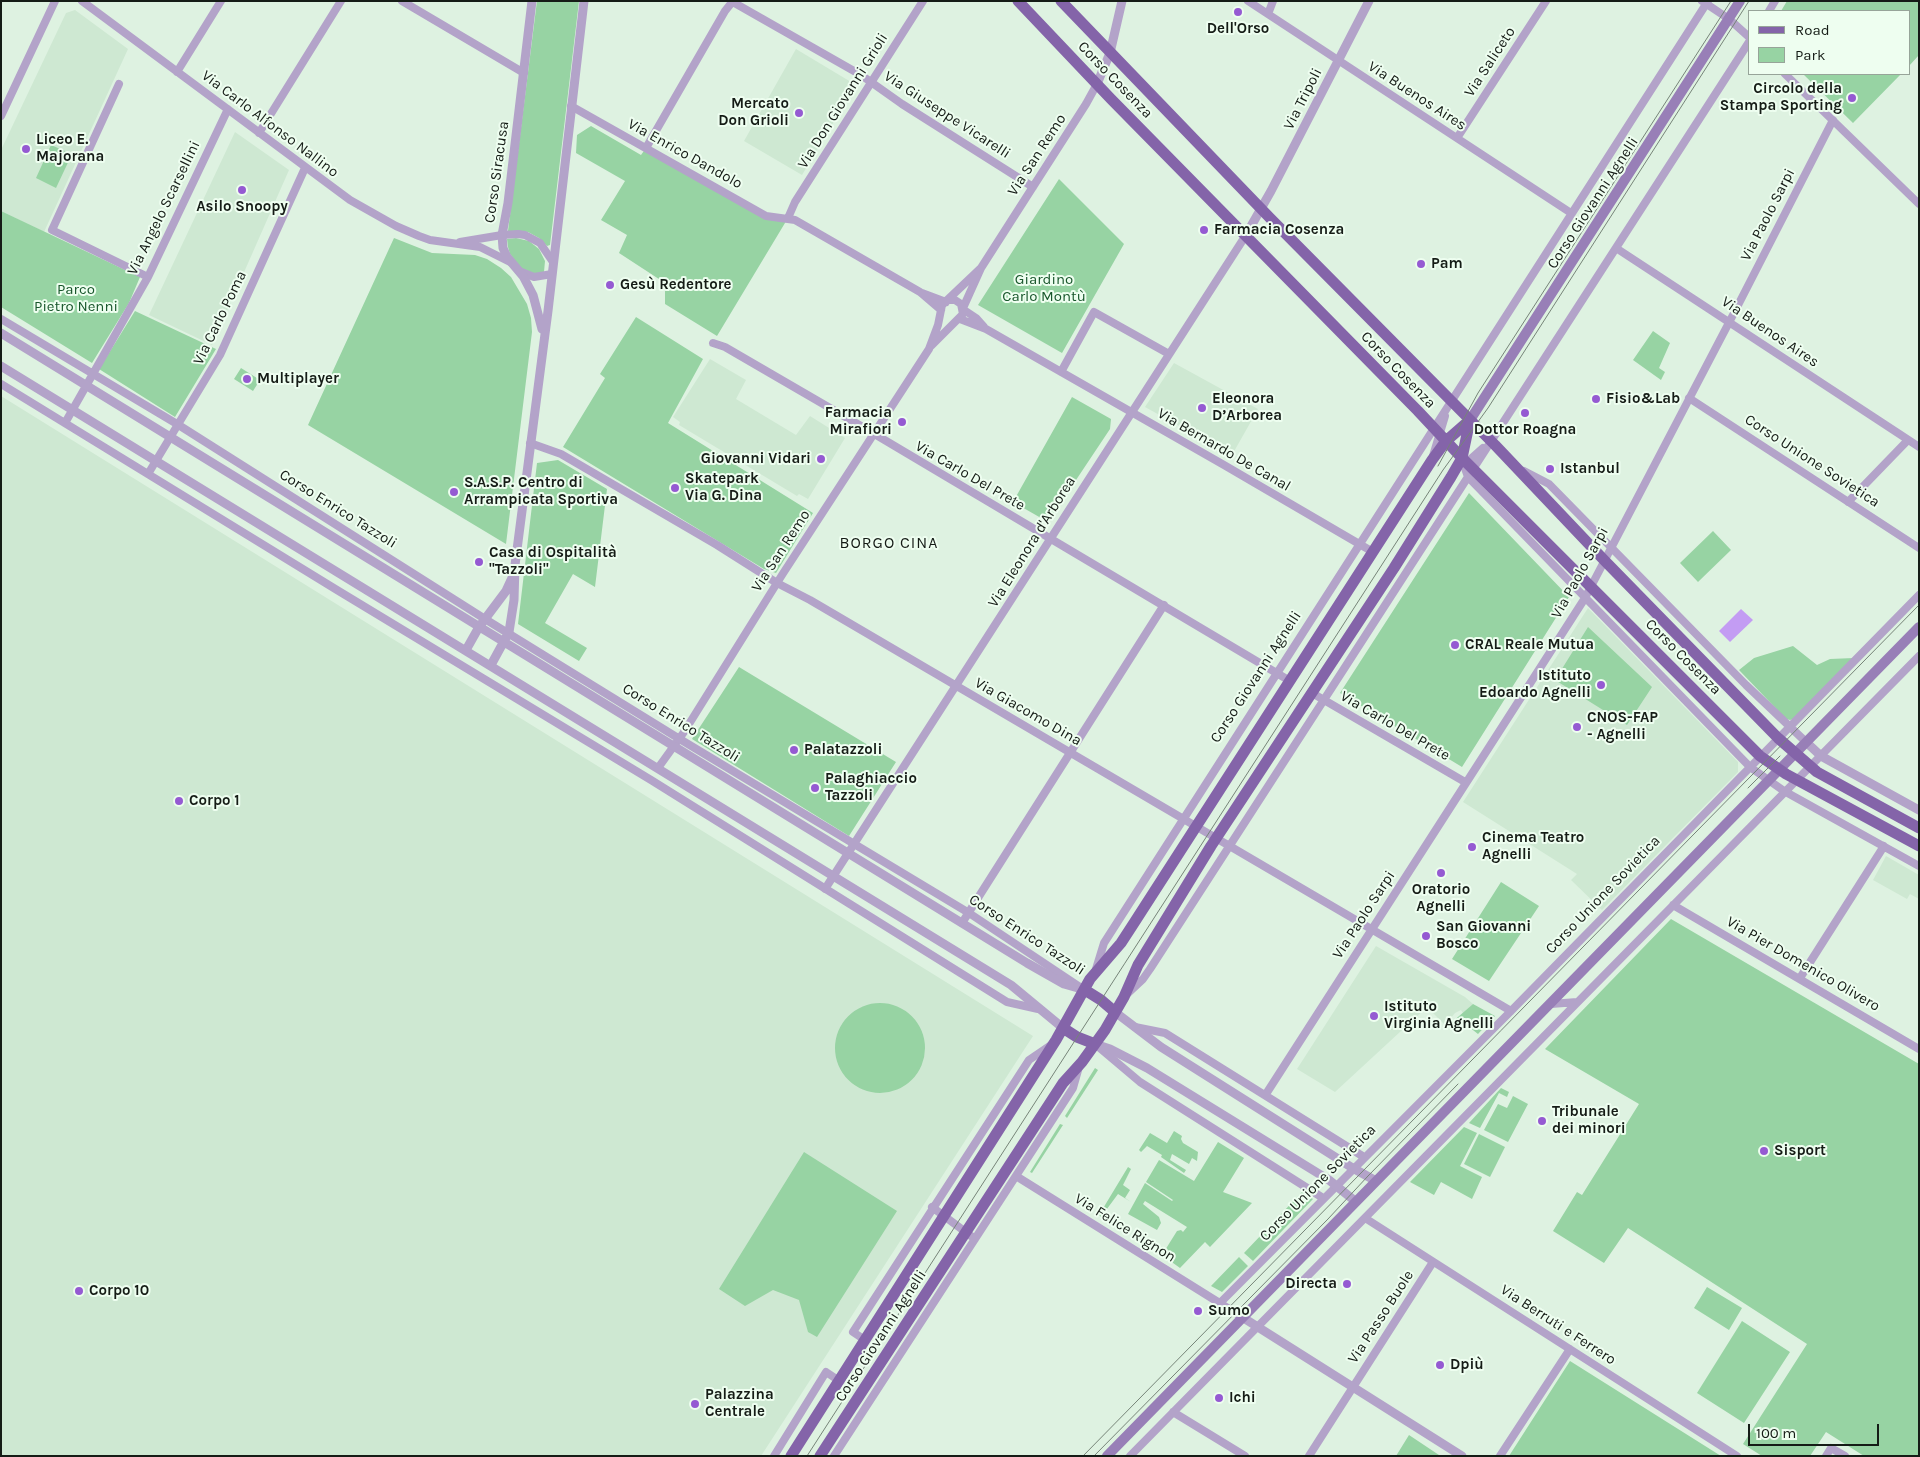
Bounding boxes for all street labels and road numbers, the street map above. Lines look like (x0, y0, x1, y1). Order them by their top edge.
street label: Via Saliceto (1461, 24, 1519, 100)
street label: Via Don Giovanni Grioli (794, 30, 892, 172)
street label: Corso Cosenza (1074, 38, 1156, 122)
street label: Via Buenos Aires (1364, 58, 1470, 134)
street label: Via Tripoli (1280, 65, 1326, 133)
street label: Via Carlo Alfonso Nallino (198, 67, 342, 181)
street label: Via Giuseppe Vicarelli (880, 67, 1014, 163)
street label: Via San Remo (1004, 111, 1070, 199)
street label: Via Enrico Dandolo (625, 115, 745, 193)
street label: Corso Siracusa (481, 120, 513, 224)
street label: Corso Giovanni Agnelli (1544, 134, 1642, 272)
street label: Via Angelo Scarsellini (124, 138, 204, 278)
street label: Via Paolo Sarpi (1737, 166, 1799, 264)
street label: Via Carlo Poma (189, 268, 251, 368)
street label: Via Buenos Aires (1718, 293, 1822, 371)
street label: Corso Cosenza (1357, 328, 1439, 412)
street label: Via Bernardo De Canal (1154, 405, 1294, 495)
street label: Corso Unione Sovietica (1741, 411, 1883, 511)
street label: Via Carlo Del Prete (912, 437, 1028, 515)
street label: Corso Enrico Tazzoli (276, 466, 400, 552)
street label: Via Eleonora d'Arborea (984, 473, 1080, 611)
street label: Via San Remo (748, 507, 814, 595)
street label: Via Paolo Sarpi (1548, 524, 1612, 622)
street label: Corso Giovanni Agnelli (1207, 608, 1305, 746)
street label: Corso Cosenza (1641, 615, 1725, 699)
street label: Via Giacomo Dina (971, 674, 1085, 750)
street label: Corso Enrico Tazzoli (619, 680, 743, 766)
street label: Via Carlo Del Prete (1337, 687, 1453, 765)
street label: Corso Unione Sovietica (1542, 832, 1664, 958)
street label: Via Paolo Sarpi (1329, 868, 1399, 962)
street label: Corso Enrico Tazzoli (966, 891, 1088, 979)
street label: Via Pier Domenico Olivero (1723, 913, 1883, 1015)
street label: Corso Unione Sovietica (1256, 1121, 1380, 1245)
street label: Via Felice Rignon (1071, 1190, 1179, 1266)
street label: Corso Giovanni Agnelli (832, 1267, 930, 1405)
street label: Via Passo Buole (1344, 1267, 1418, 1367)
street label: Via Berruti e Ferrero (1497, 1281, 1619, 1369)

